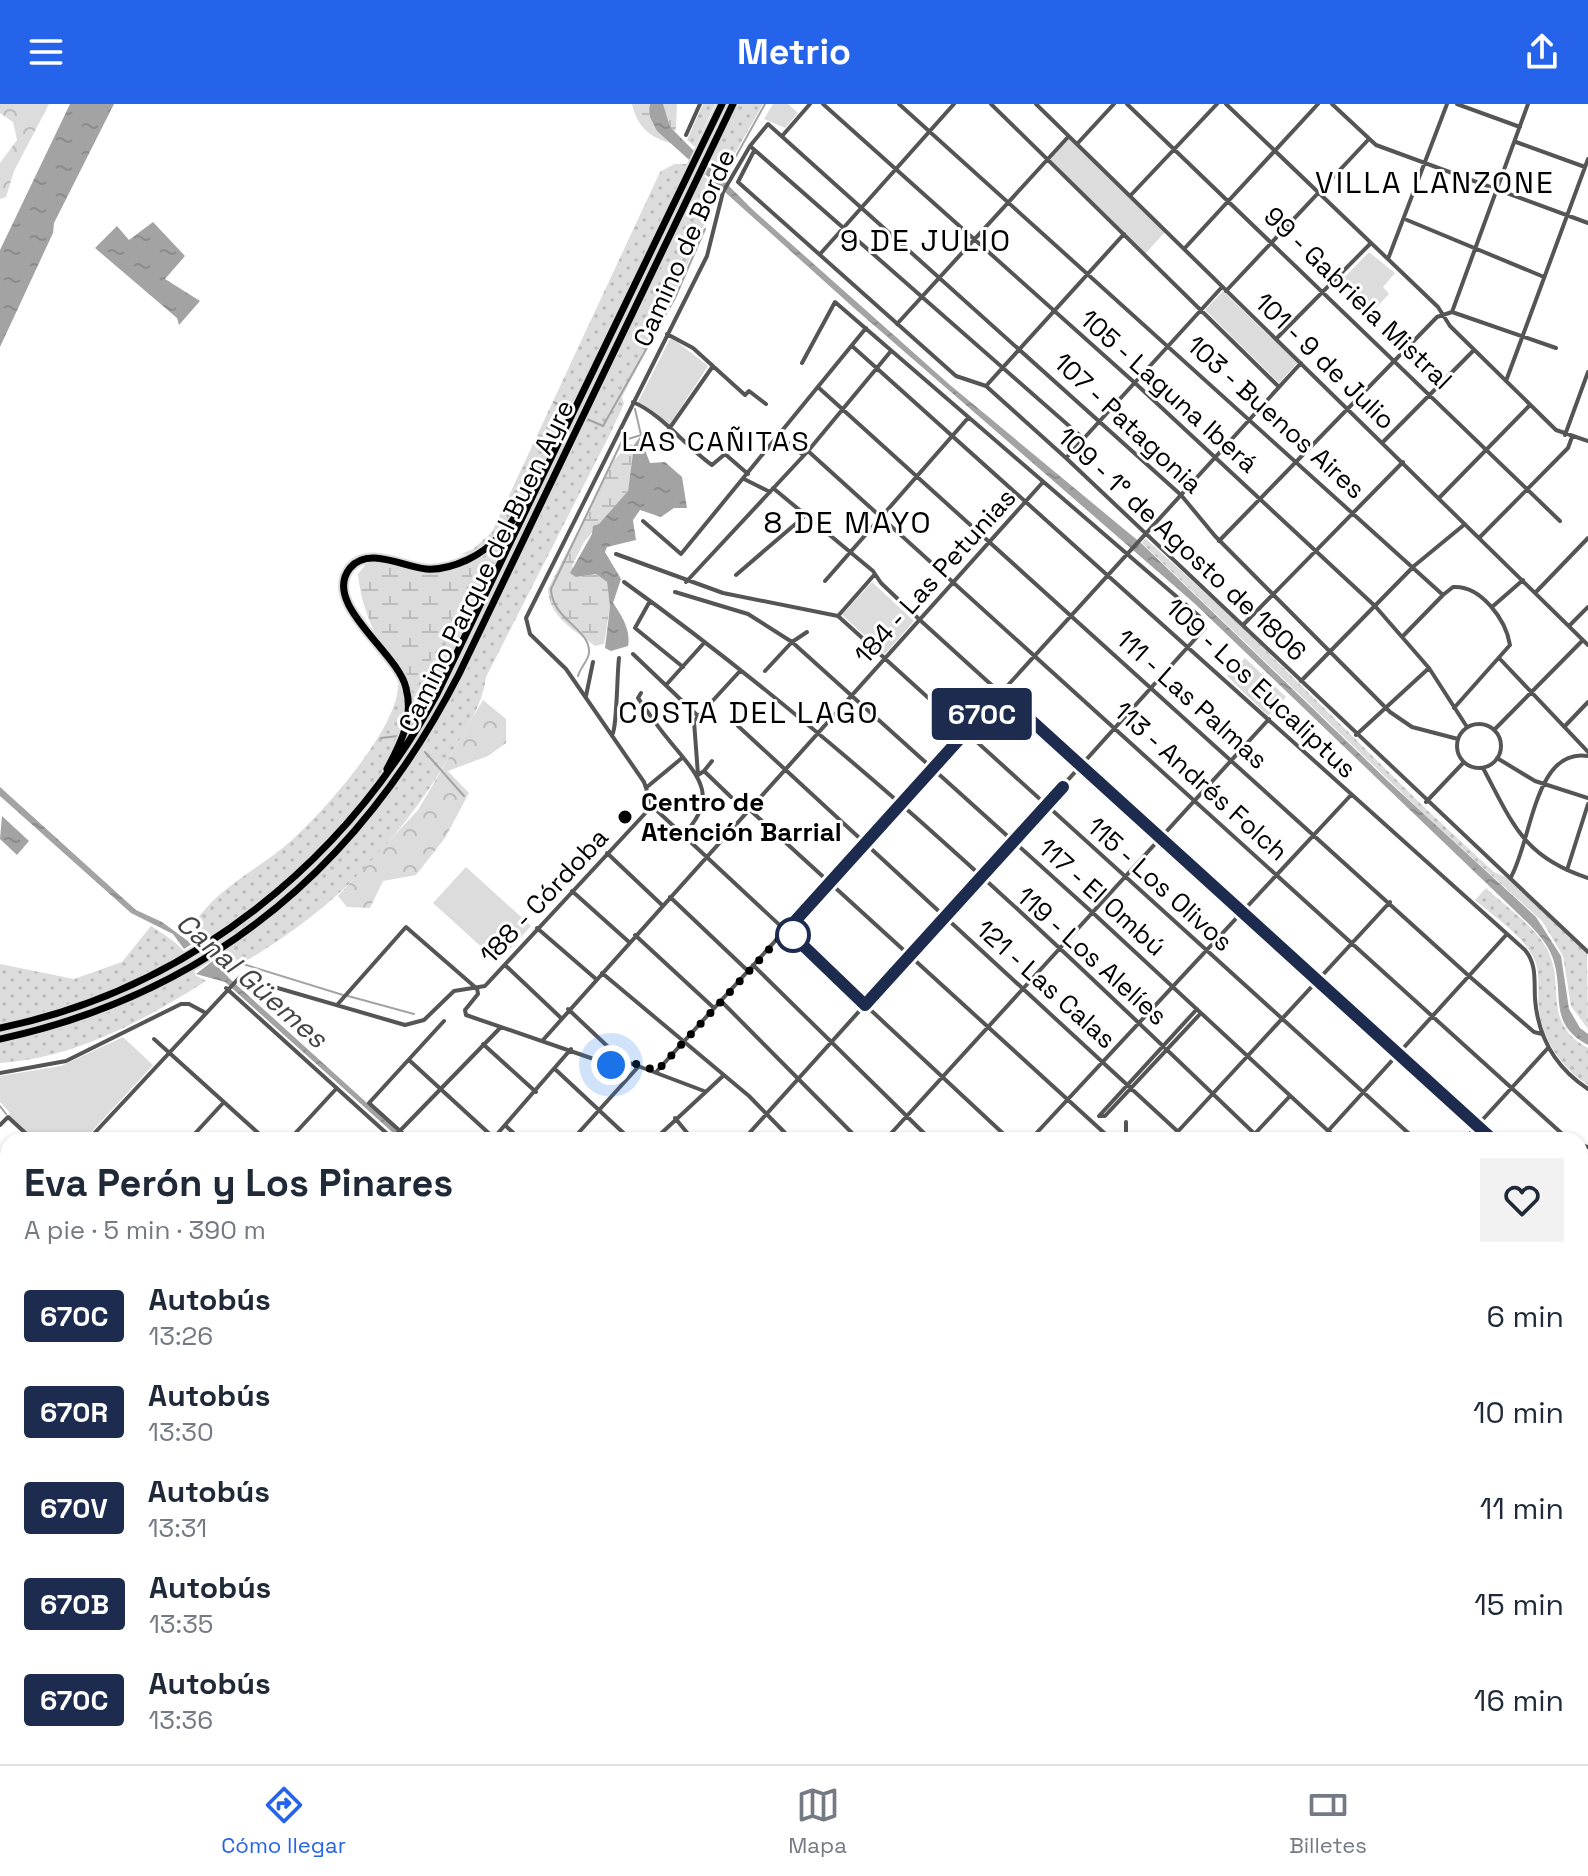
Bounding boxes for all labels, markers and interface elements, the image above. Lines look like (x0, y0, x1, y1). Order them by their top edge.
text: Metrio (737, 29, 851, 75)
icon: menu (24, 30, 68, 74)
icon: share (1520, 30, 1564, 74)
street label: Camino de Borde (625, 144, 743, 352)
district label: VILLA LANZONE (1315, 163, 1555, 202)
street label: 99 - Gabriela Mistral (1257, 199, 1459, 397)
district label: 9 DE JULIO (840, 221, 1012, 260)
street label: 101 - 9 de Julio (1247, 285, 1403, 437)
street label: 105 - Laguna Iberá (1073, 302, 1265, 480)
street label: 103 - Buenos Aires (1180, 328, 1372, 506)
street label: 107 - Patagonia (1046, 345, 1210, 501)
street label: Camino Parque del Buen Ayre (390, 394, 582, 738)
street label: 109 - 1° de Agosto de 1806 (1050, 420, 1314, 668)
district label: LAS CAÑITAS (621, 423, 811, 459)
street label: 184 - Las Petunias (847, 481, 1023, 671)
district label: 8 DE MAYO (763, 503, 933, 542)
street label: 109 - Los Eucaliptus (1158, 591, 1364, 785)
street label: 111 - Las Palmas (1109, 622, 1275, 776)
line badge: 670C (926, 688, 1038, 740)
district label: COSTA DEL LAGO (618, 693, 880, 732)
street label: 113 - Andrés Folch (1107, 694, 1295, 868)
text: 670C (948, 696, 1016, 732)
place label: Centro de Atención Barrial (641, 785, 842, 849)
marker: Centro de Atención Barrial (616, 808, 634, 826)
street label: 115 - Los Olivos (1080, 809, 1240, 959)
street label: 188 - Córdoba (472, 821, 616, 971)
street label: 117 - El Ombú (1031, 831, 1173, 963)
street label: 119 - Los Alelíes (1009, 879, 1175, 1033)
water label: Canal Güemes (169, 904, 336, 1056)
street label: 121 - Las Calas (969, 912, 1123, 1056)
unlabelled marker (776, 918, 810, 952)
your location (591, 1045, 631, 1085)
button: heart (1480, 1158, 1564, 1242)
text: Eva Perón y Los Pinares (24, 1159, 453, 1207)
text: A pie · 5 min · 390 m (24, 1213, 266, 1247)
text: Autobús (148, 1280, 271, 1319)
text: 6 min (1486, 1297, 1564, 1336)
text: 670C (40, 1298, 108, 1334)
text: 13:26 (148, 1319, 213, 1353)
text: Autobús (148, 1376, 270, 1415)
text: 10 min (1473, 1393, 1564, 1432)
text: 670R (40, 1394, 108, 1430)
text: 13:30 (148, 1415, 214, 1449)
text: Autobús (148, 1472, 270, 1511)
text: 11 min (1480, 1489, 1564, 1528)
text: 670V (40, 1490, 108, 1526)
text: 13:31 (148, 1511, 207, 1545)
text: Autobús (149, 1568, 271, 1607)
text: 15 min (1474, 1585, 1564, 1624)
text: 670B (40, 1586, 109, 1622)
text: 13:35 (149, 1607, 213, 1641)
text: Autobús (148, 1664, 271, 1703)
text: 16 min (1474, 1681, 1564, 1720)
text: 670C (40, 1682, 108, 1718)
text: 13:36 (148, 1703, 213, 1737)
tab: Cómo llegar (221, 1783, 346, 1859)
tab: Mapa (788, 1783, 847, 1859)
tab: Billetes (1289, 1783, 1367, 1859)

